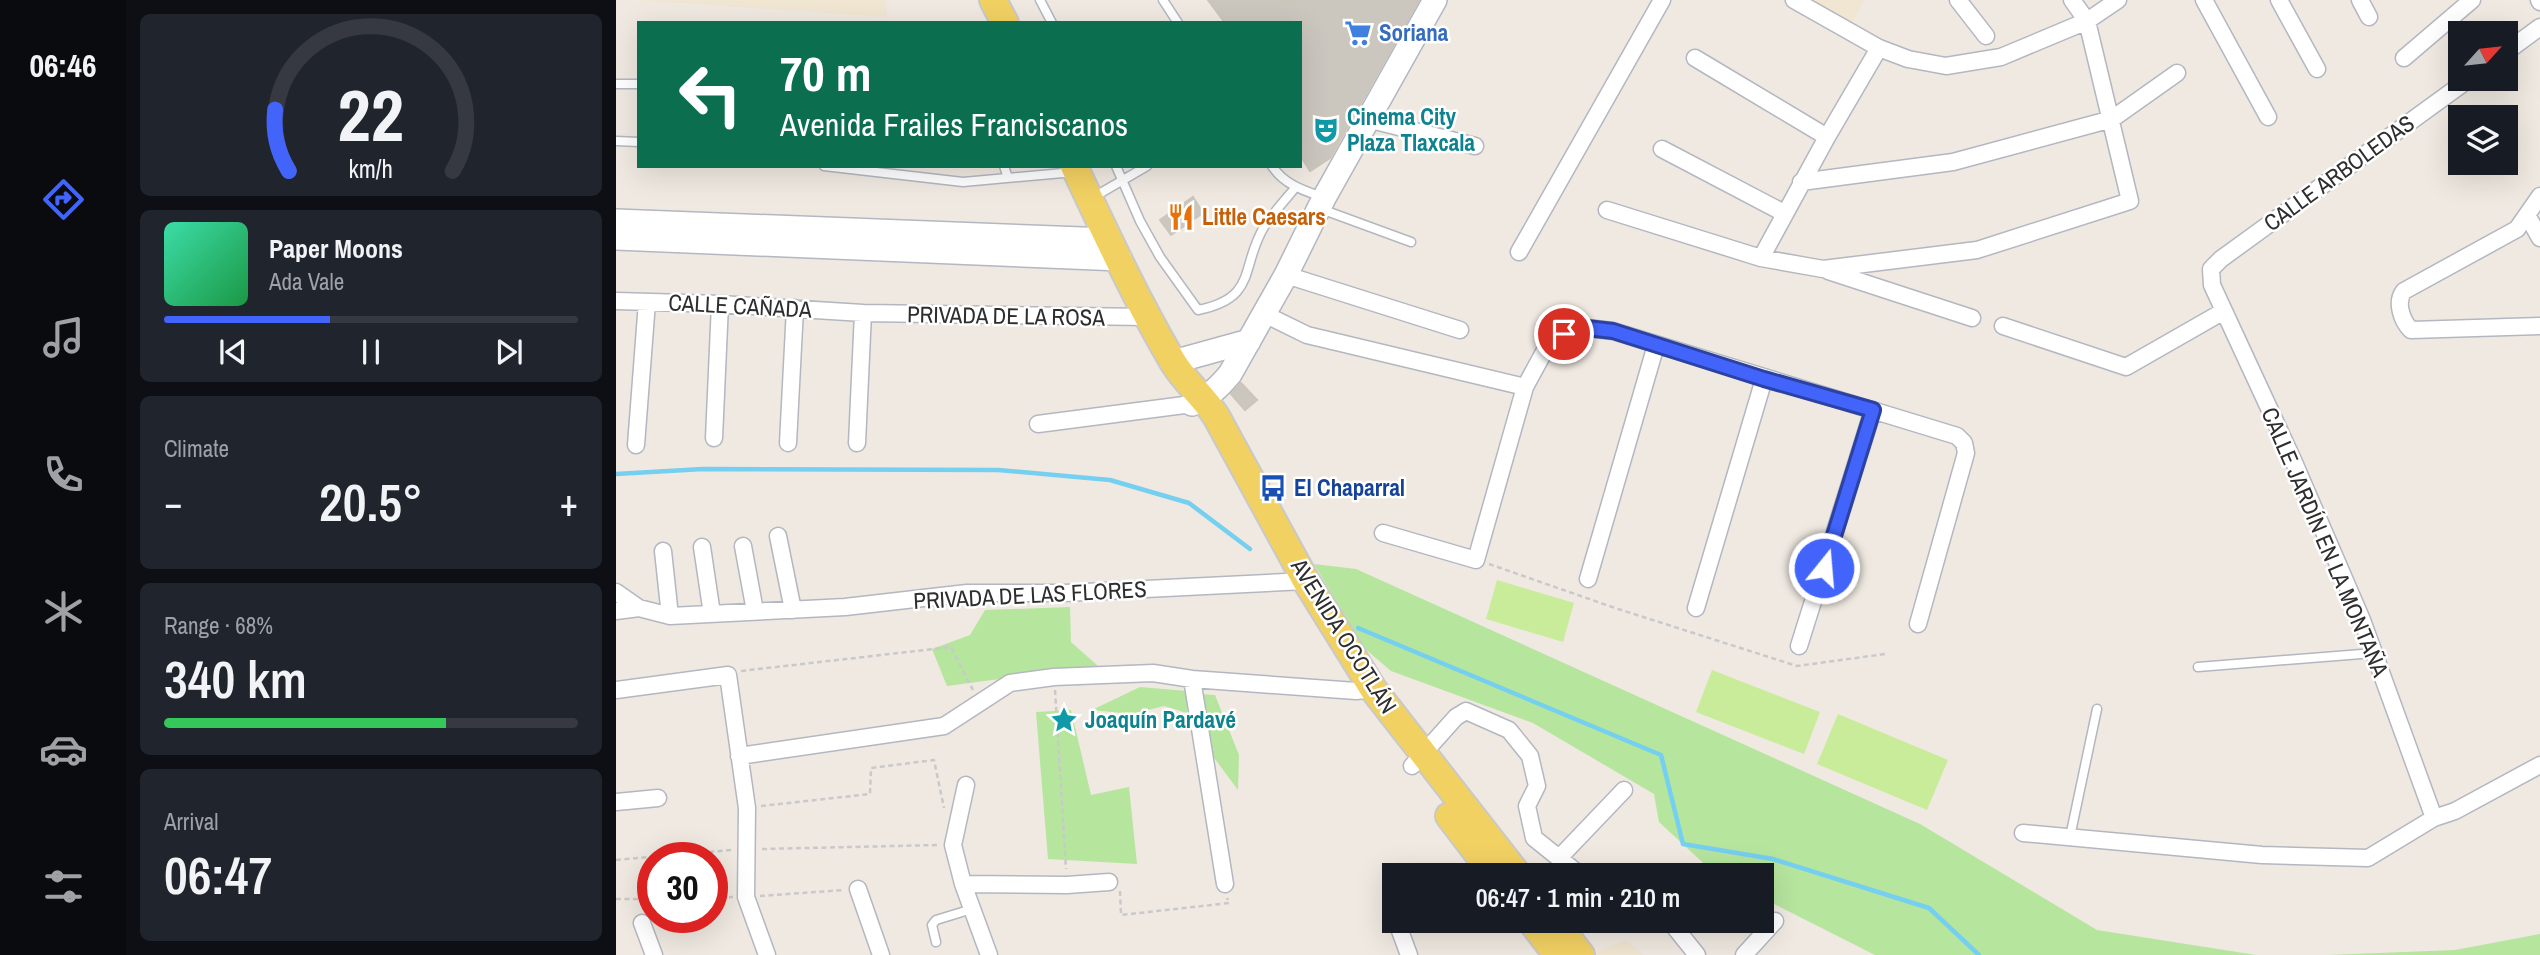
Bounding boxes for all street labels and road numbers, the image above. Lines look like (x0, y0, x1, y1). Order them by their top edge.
street label: CALLE ARBOLEDAS (2257, 107, 2420, 238)
street label: CALLE CAÑADA (668, 286, 813, 325)
street label: PRIVADA DE LA ROSA (907, 298, 1106, 333)
street label: CALLE JARDÍN EN LA MONTAÑA (2255, 402, 2397, 682)
street label: AVENIDA OCOTLÁN (1284, 552, 1404, 719)
street label: PRIVADA DE LAS FLORES (913, 573, 1147, 616)

